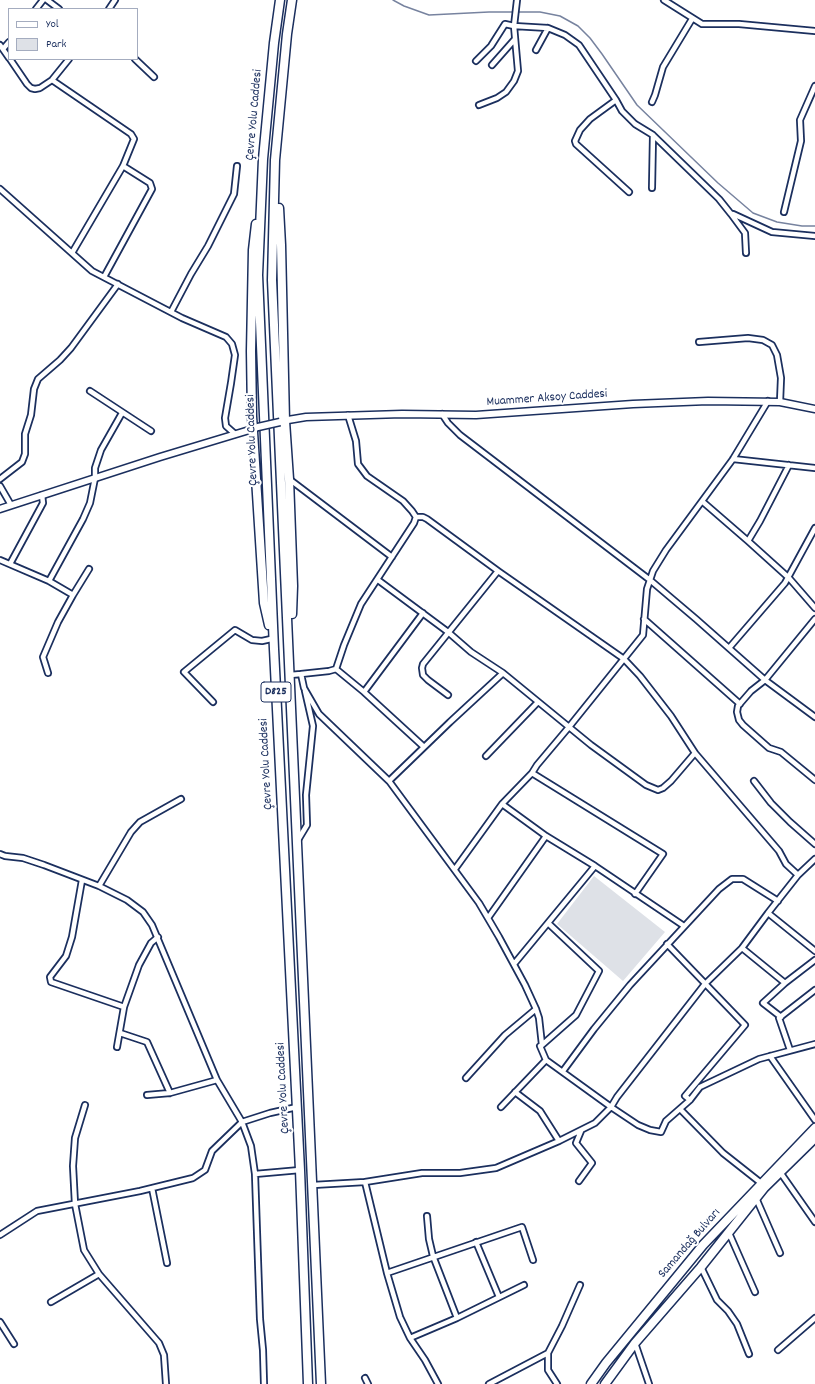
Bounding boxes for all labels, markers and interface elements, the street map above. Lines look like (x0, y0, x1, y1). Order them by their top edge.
legend (8, 8, 138, 60)
text: Yol (46, 16, 59, 33)
text: Park (46, 36, 66, 53)
street label: Çevre Yolu Caddesi (243, 69, 267, 161)
street label: Muammer Aksoy Caddesi (486, 387, 608, 411)
street label: Çevre Yolu Caddesi (244, 394, 262, 486)
road number: D825 (261, 682, 291, 702)
street label: Çevre Yolu Caddesi (257, 718, 277, 810)
street label: Çevre Yolu Caddesi (274, 1042, 294, 1134)
street label: Samandağ Bulvarı (655, 1206, 725, 1282)

